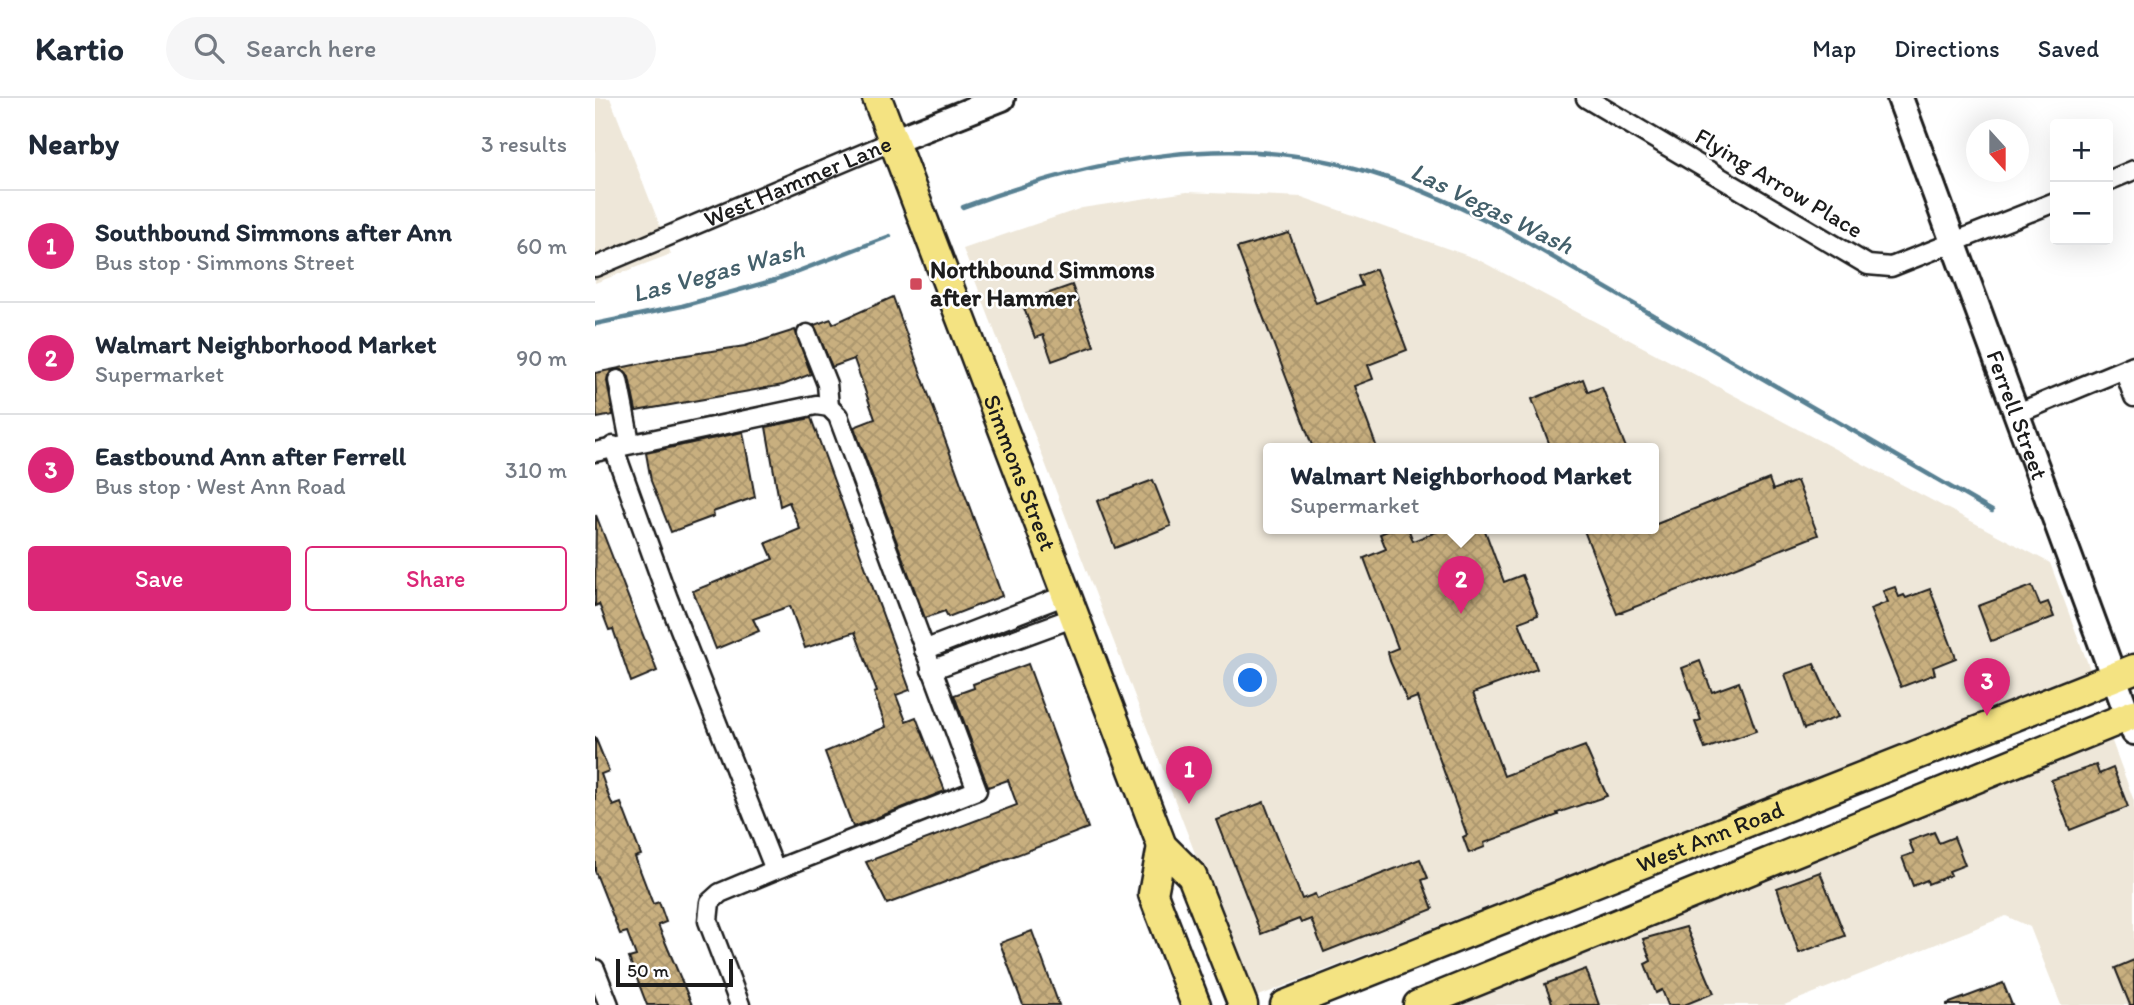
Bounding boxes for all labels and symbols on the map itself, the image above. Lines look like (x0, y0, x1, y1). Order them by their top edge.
north arrow (1966, 119, 2029, 182)
street label: Flying Arrow Place (1690, 121, 1869, 244)
street label: West Hammer Lane (699, 128, 896, 233)
water label: Las Vegas Wash (1406, 155, 1579, 261)
water label: Las Vegas Wash (629, 233, 808, 309)
place label: Northbound Simmons after Hammer (930, 255, 1155, 312)
marker: Northbound Simmons after Hammer (908, 276, 924, 292)
street label: Ferrell Street (1980, 346, 2055, 484)
street label: Simmons Street (977, 390, 1063, 555)
pin: 2 (1438, 556, 1484, 614)
pin: 3 (1964, 658, 2010, 716)
your location (1233, 663, 1267, 697)
pin: 1 (1166, 746, 1212, 804)
street label: West Ann Road (1632, 794, 1788, 878)
scale bar (616, 956, 733, 988)

